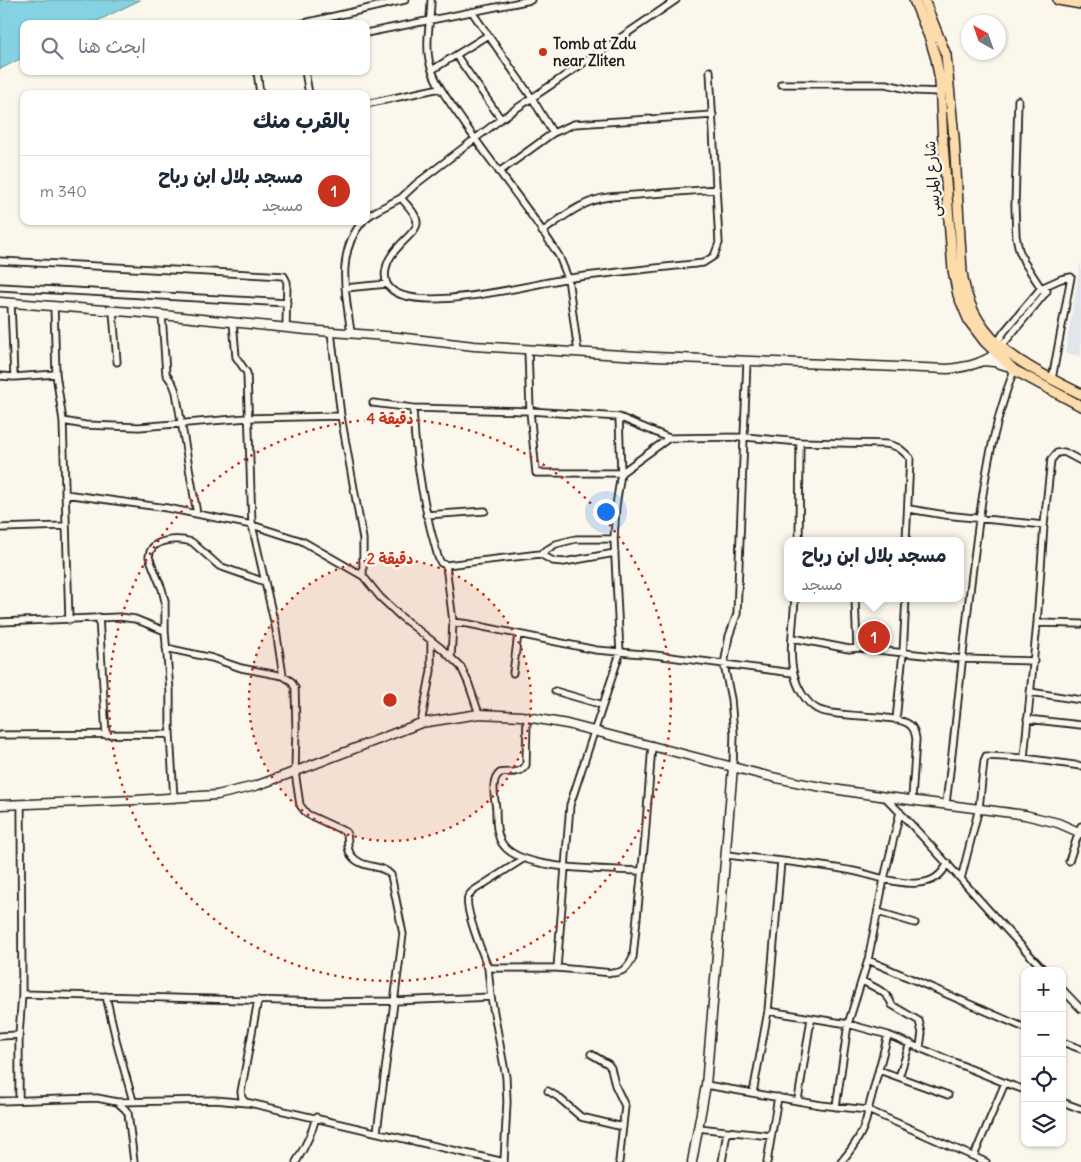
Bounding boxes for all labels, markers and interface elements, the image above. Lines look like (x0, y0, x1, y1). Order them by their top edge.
north arrow (961, 15, 1006, 60)
search box (20, 20, 370, 75)
icon: search (38, 34, 66, 62)
text: ابحث هنا (78, 34, 146, 58)
place label: Tomb at Zdu near Zliten (553, 34, 637, 70)
marker: Tomb at Zdu near Zliten (537, 46, 549, 58)
text: بالقرب منك (253, 107, 350, 134)
street label: شارع المرسى (920, 140, 945, 218)
text: مسجد بلال ابن رباح (158, 164, 303, 188)
text: 340 m (40, 181, 87, 201)
text: 1 (331, 181, 337, 201)
text: مسجد (262, 195, 303, 215)
text: 4 دقيقة (367, 409, 413, 428)
your location (593, 499, 619, 525)
popup (784, 537, 964, 602)
text: مسجد بلال ابن رباح (802, 543, 946, 567)
text: 2 دقيقة (367, 549, 413, 568)
text: مسجد (802, 574, 843, 594)
pin: 1 (858, 618, 890, 656)
centre of rings (381, 691, 399, 709)
map controls (1021, 967, 1066, 1147)
button: + (1021, 967, 1066, 1012)
button: − (1021, 1012, 1066, 1057)
button: locate (1021, 1057, 1066, 1102)
button: layers (1021, 1102, 1066, 1147)

